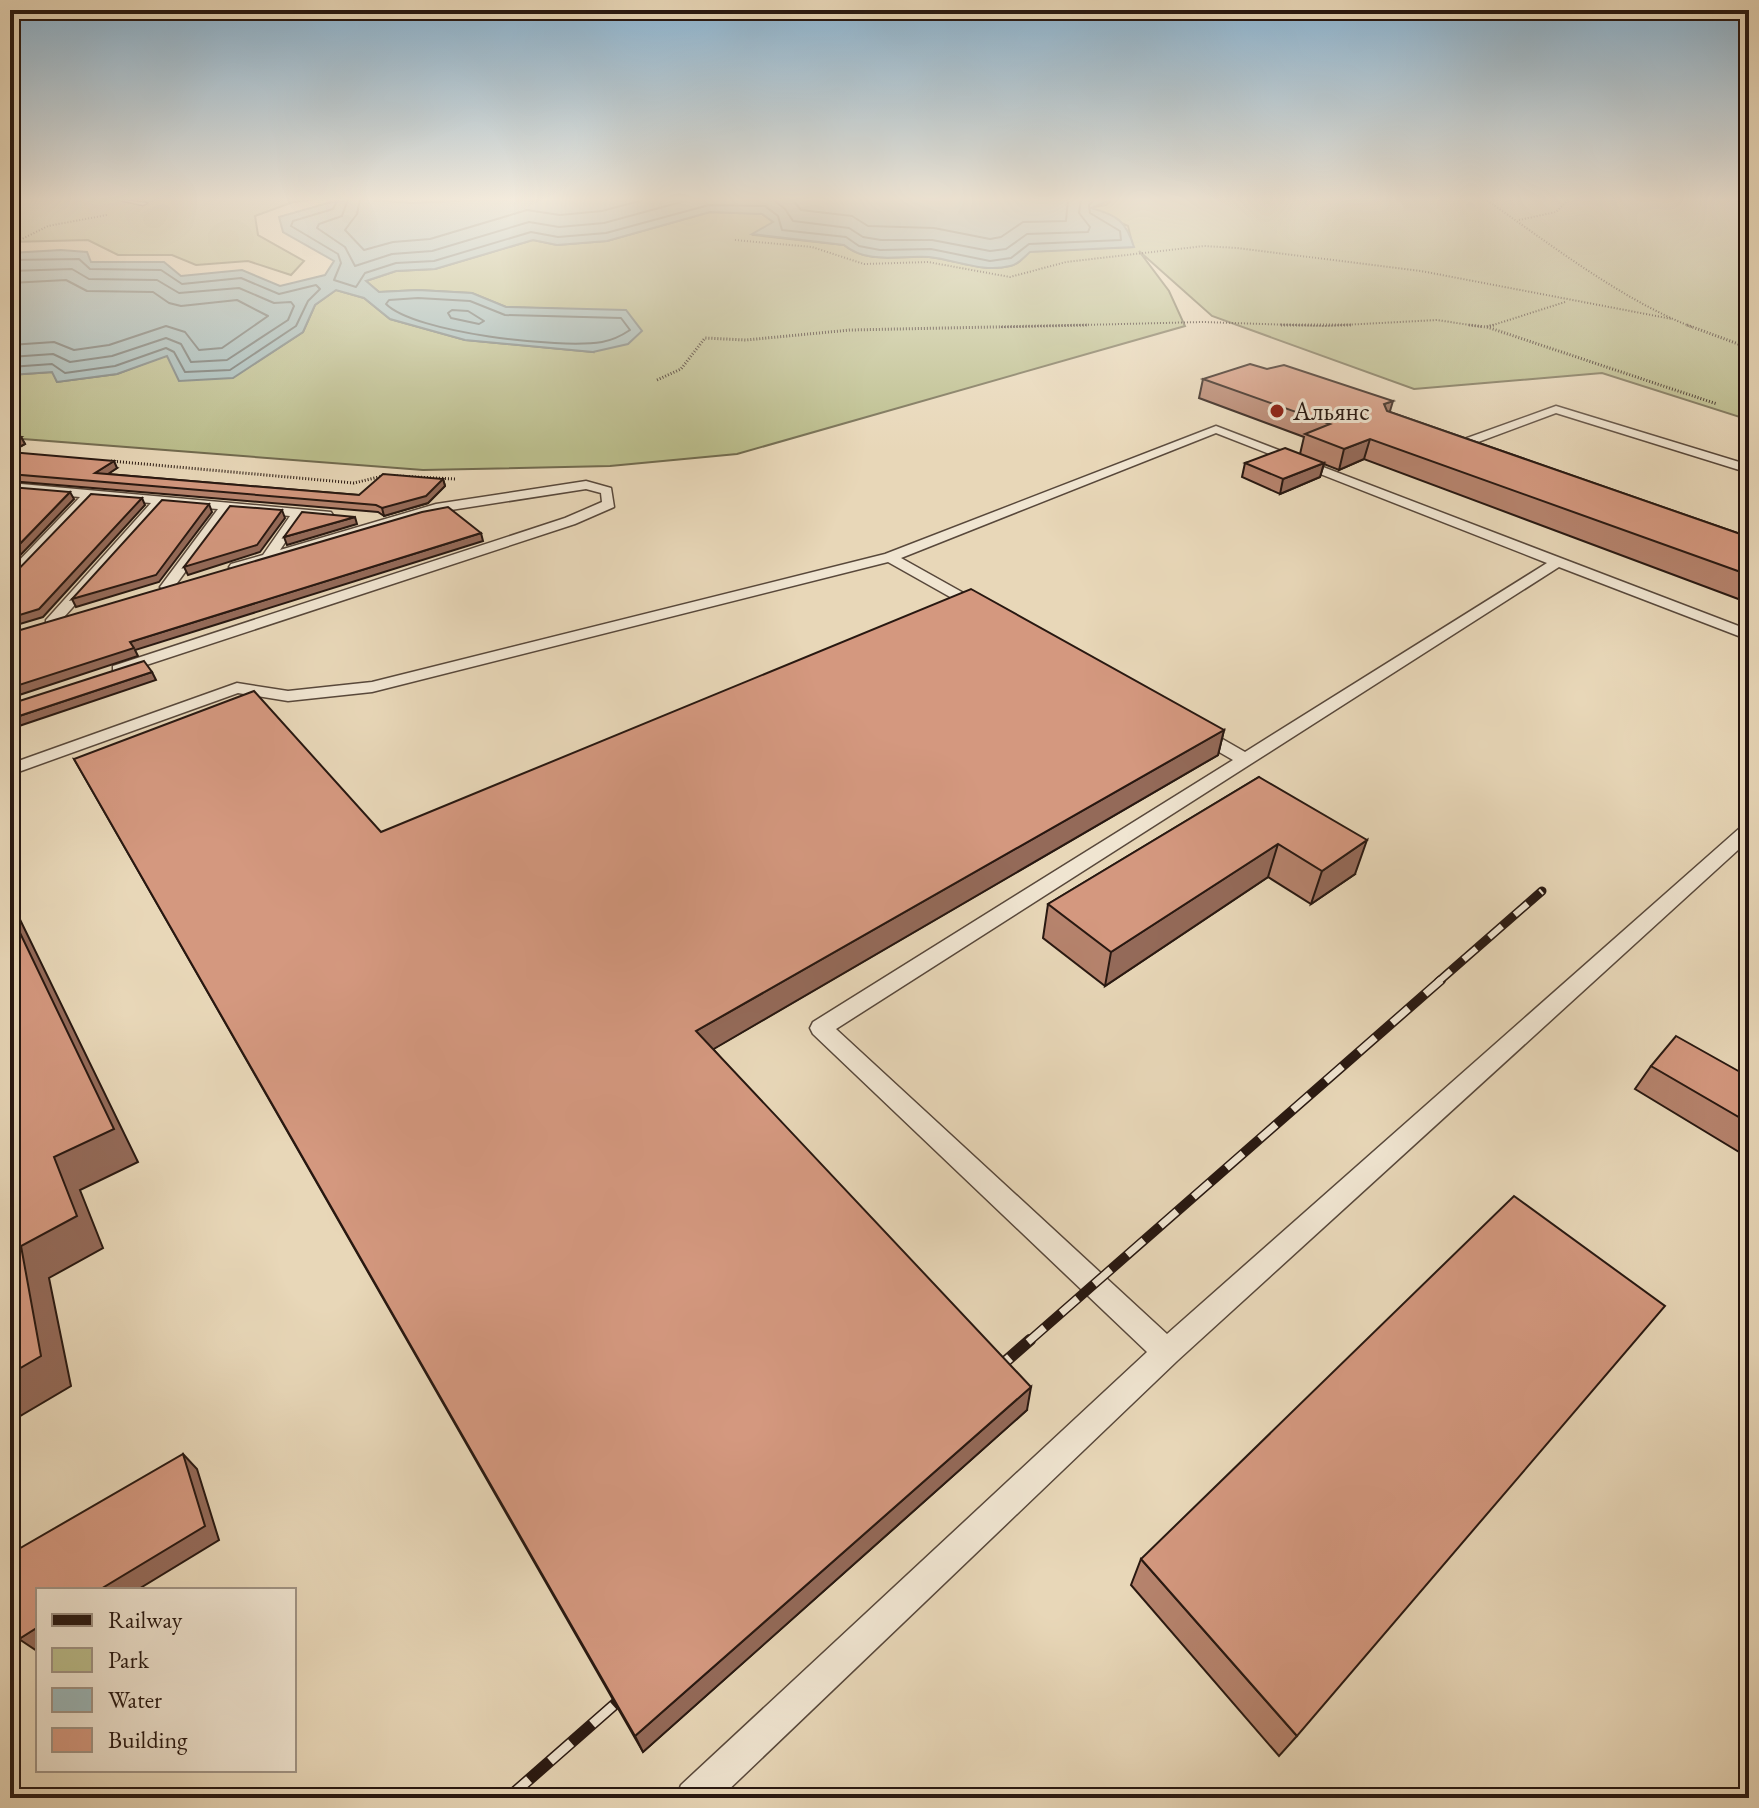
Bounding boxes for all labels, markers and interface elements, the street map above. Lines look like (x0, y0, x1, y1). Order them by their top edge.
place label: Альянс (1292, 394, 1370, 428)
marker: Альянс (1268, 402, 1286, 420)
legend (36, 1588, 296, 1772)
text: Railway (108, 1604, 183, 1635)
text: Park (108, 1644, 150, 1675)
text: Water (108, 1684, 162, 1715)
text: Building (108, 1724, 188, 1755)

